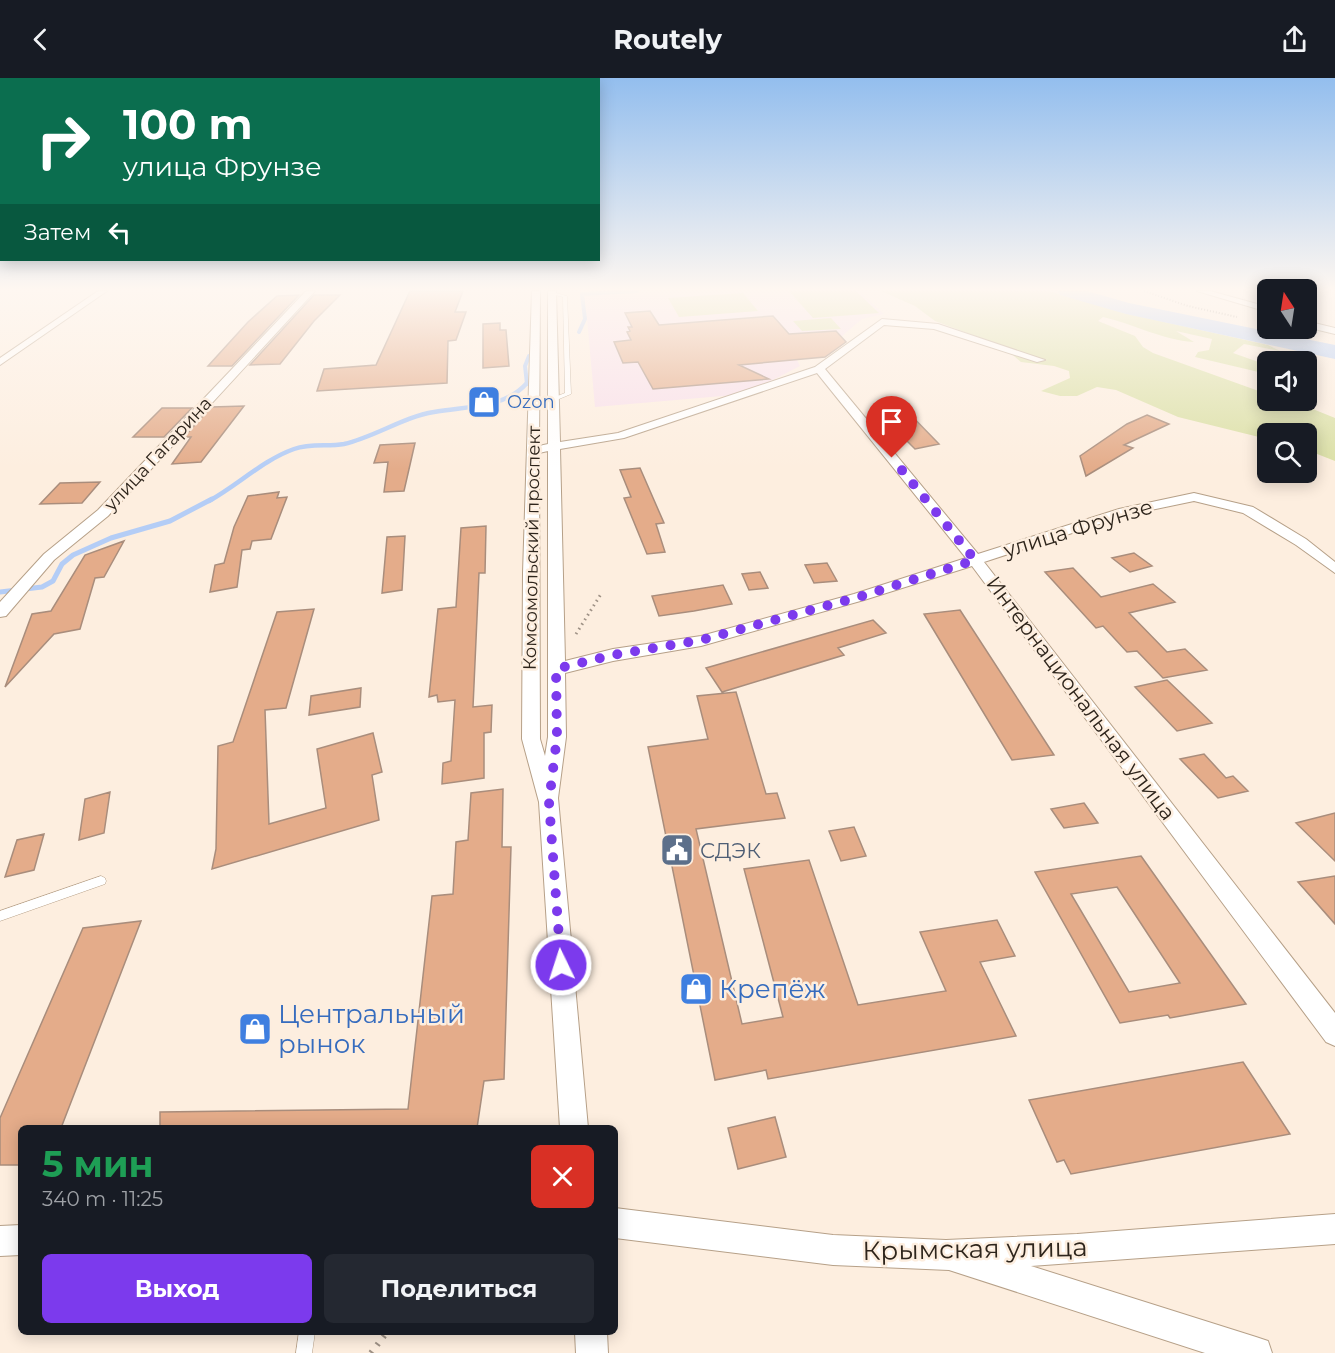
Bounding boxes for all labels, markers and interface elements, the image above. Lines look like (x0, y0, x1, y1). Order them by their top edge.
icon: back (24, 23, 57, 56)
text: Routely (613, 23, 722, 56)
icon: share (1278, 23, 1311, 56)
text: 100 m (123, 98, 252, 150)
icon: right (24, 102, 102, 180)
text: улица Фрунзе (123, 150, 322, 183)
icon: left (103, 216, 136, 249)
text: Затем (24, 219, 91, 246)
north arrow (1257, 279, 1317, 339)
map controls (1257, 279, 1317, 483)
button: sound (1257, 351, 1317, 411)
shop icon: Ozon (466, 384, 502, 420)
place label: Ozon (507, 391, 555, 413)
street label: улица Гагарина (99, 393, 216, 516)
pin (866, 396, 917, 458)
icon: arrive (875, 405, 908, 438)
button: search (1257, 423, 1317, 483)
street label: Комсомольский проспект (519, 425, 545, 670)
street label: улица Фрунзе (1000, 493, 1156, 563)
street label: Интернациональная улица (981, 571, 1181, 825)
public building icon: СДЭК (659, 832, 695, 868)
place label: СДЭК (700, 838, 761, 863)
position arrow (529, 933, 593, 997)
shop icon: Крепёж (678, 971, 714, 1007)
place label: Крепёж (719, 973, 826, 1005)
place label: Центральный рынок (278, 998, 465, 1060)
shop icon: Центральный рынок (237, 1011, 273, 1047)
text: 5 мин (42, 1142, 154, 1186)
button: close (531, 1145, 594, 1208)
text: 340 m · 11:25 (42, 1187, 163, 1211)
street label: Крымская улица (862, 1231, 1088, 1267)
button: Выход (42, 1254, 312, 1323)
button: Поделиться (324, 1254, 594, 1323)

